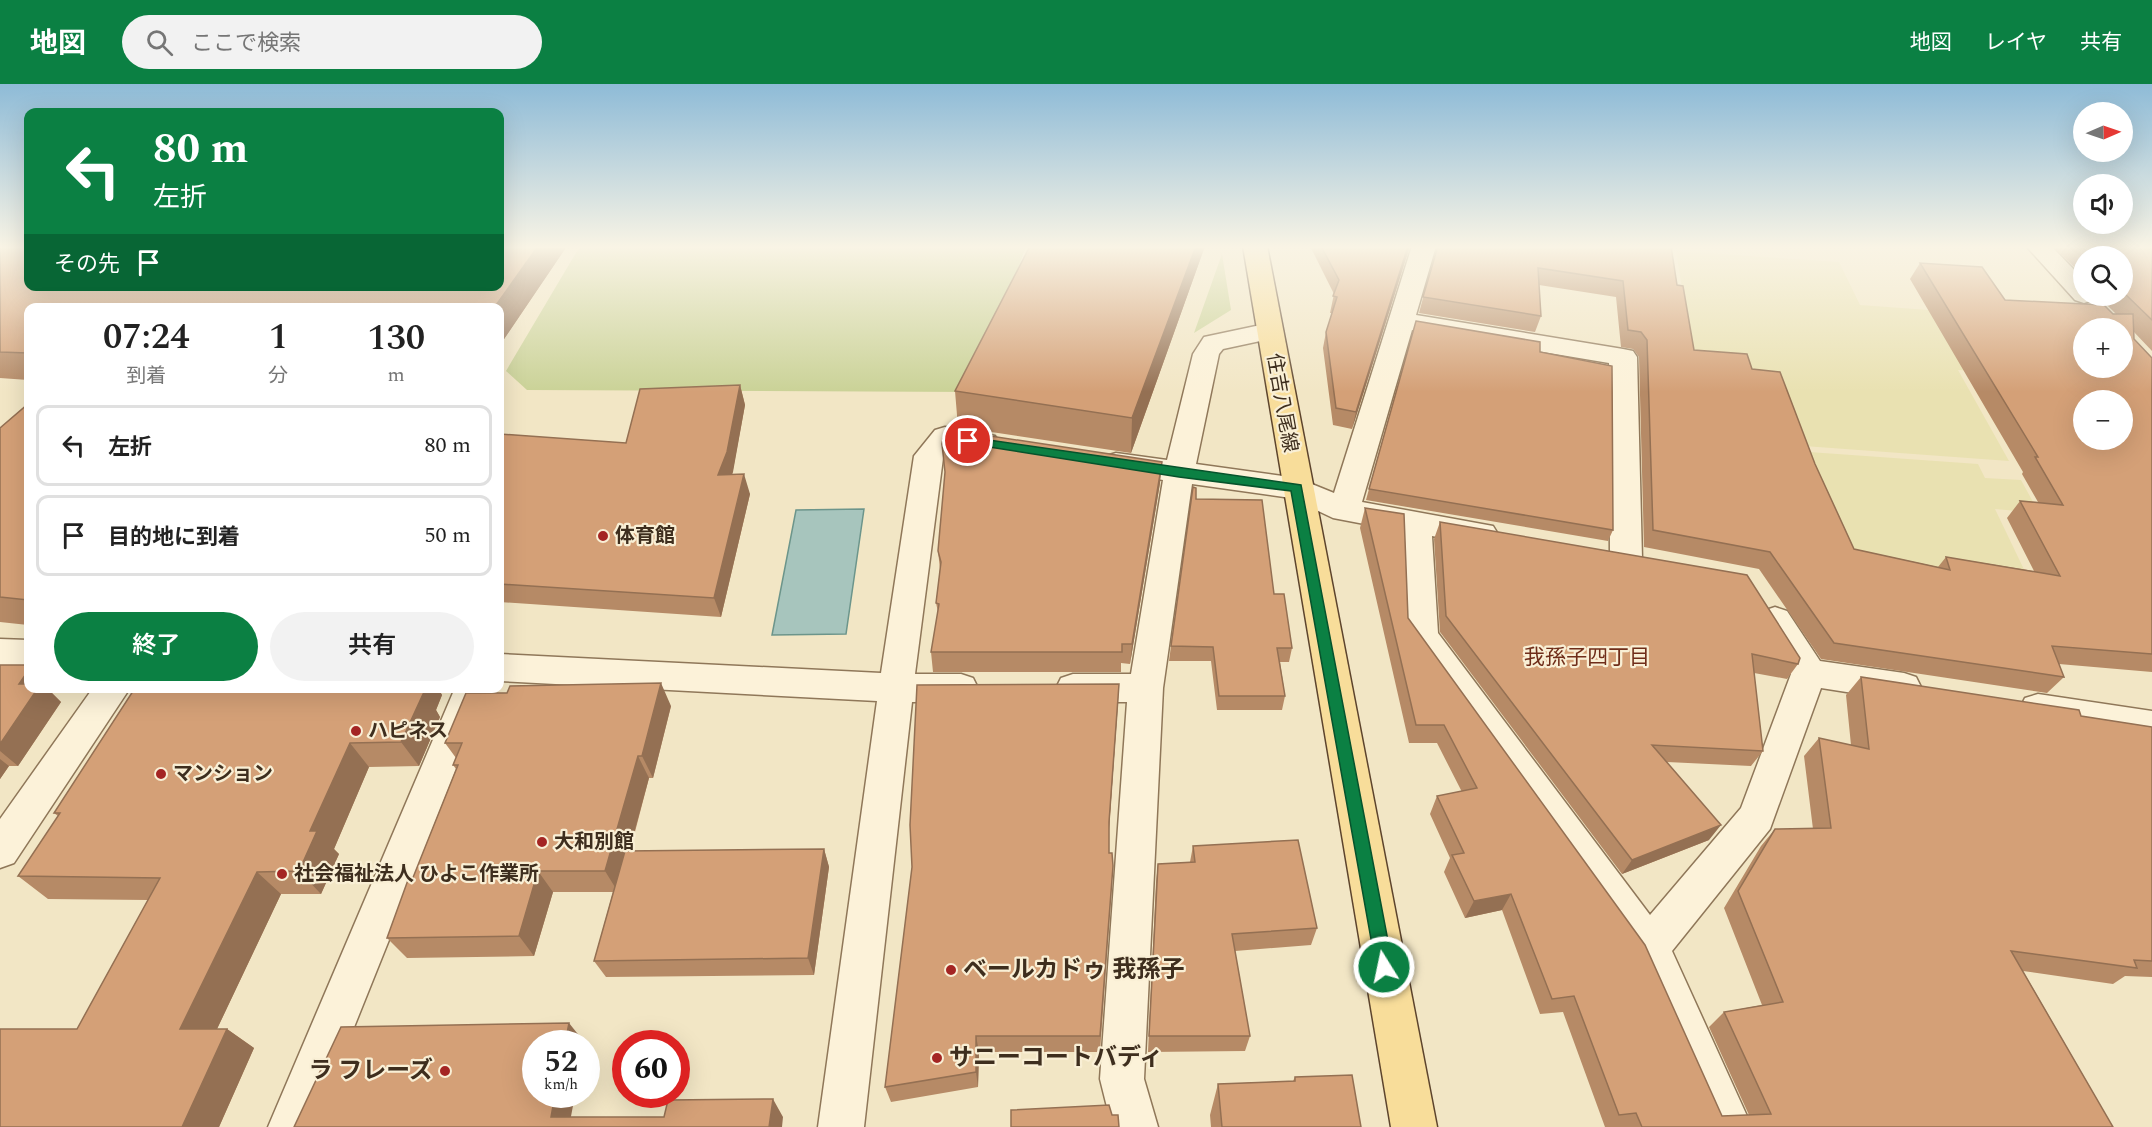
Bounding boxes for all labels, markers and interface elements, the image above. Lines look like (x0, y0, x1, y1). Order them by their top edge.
search box (122, 15, 542, 69)
text: 地図 (30, 22, 86, 65)
icon: search (143, 26, 176, 59)
text: ここで検索 (191, 27, 301, 60)
text: 地図 (1910, 27, 1952, 59)
text: レイヤ (1985, 27, 2047, 59)
text: 共有 (2080, 27, 2122, 59)
north arrow (2073, 102, 2133, 162)
map controls (2073, 102, 2133, 450)
text: 80 m (153, 118, 248, 181)
icon: left (54, 132, 132, 210)
button: sound (2073, 174, 2133, 234)
text: 左折 (153, 177, 207, 219)
icon: arrive (132, 246, 165, 279)
button: search (2073, 246, 2133, 306)
text: その先 (54, 248, 120, 281)
text: 07:24 (103, 310, 189, 365)
text: 1 (269, 310, 288, 365)
text: 130 (367, 311, 425, 366)
button: + (2073, 318, 2133, 378)
street label: 住吉八尾線 (1259, 351, 1305, 455)
text: m (388, 360, 405, 390)
text: 到着 (126, 361, 166, 391)
text: 分 (268, 361, 288, 391)
button: − (2073, 390, 2133, 450)
pin (942, 415, 993, 466)
icon: arrive (951, 424, 984, 457)
icon: left (57, 429, 90, 462)
text: 80 m (425, 429, 471, 462)
text: 左折 (108, 431, 152, 464)
icon: arrive (57, 519, 90, 552)
text: 50 m (425, 519, 471, 552)
text: 目的地に到着 (108, 521, 240, 554)
place label: 体育館 (615, 521, 675, 551)
marker: 体育館 (596, 529, 610, 543)
button: 終了 (54, 612, 258, 681)
button: 共有 (270, 612, 474, 681)
district label: 我孫子四丁目 (1524, 642, 1650, 674)
place label: ハピネス (368, 716, 448, 746)
marker: ハピネス (349, 724, 363, 738)
place label: マンション (173, 759, 273, 789)
marker: マンション (154, 767, 168, 781)
place label: 大和別館 (554, 827, 634, 857)
marker: 大和別館 (535, 835, 549, 849)
place label: 社会福祉法人 ひよこ作業所 (294, 859, 539, 889)
marker: 社会福祉法人 ひよこ作業所 (275, 867, 289, 881)
position arrow (1352, 935, 1416, 999)
place label: ベールカドゥ 我孫子 (963, 952, 1184, 988)
marker: ベールカドゥ 我孫子 (944, 963, 958, 977)
speed limit sign: 60 (612, 1030, 690, 1108)
text: 52 (544, 1039, 578, 1085)
place label: サニーコートバディ (949, 1040, 1163, 1076)
marker: サニーコートバディ (930, 1051, 944, 1065)
place label: ラ フレーズ (308, 1053, 433, 1089)
marker: ラ フレーズ (438, 1064, 452, 1078)
text: km/h (544, 1073, 578, 1096)

